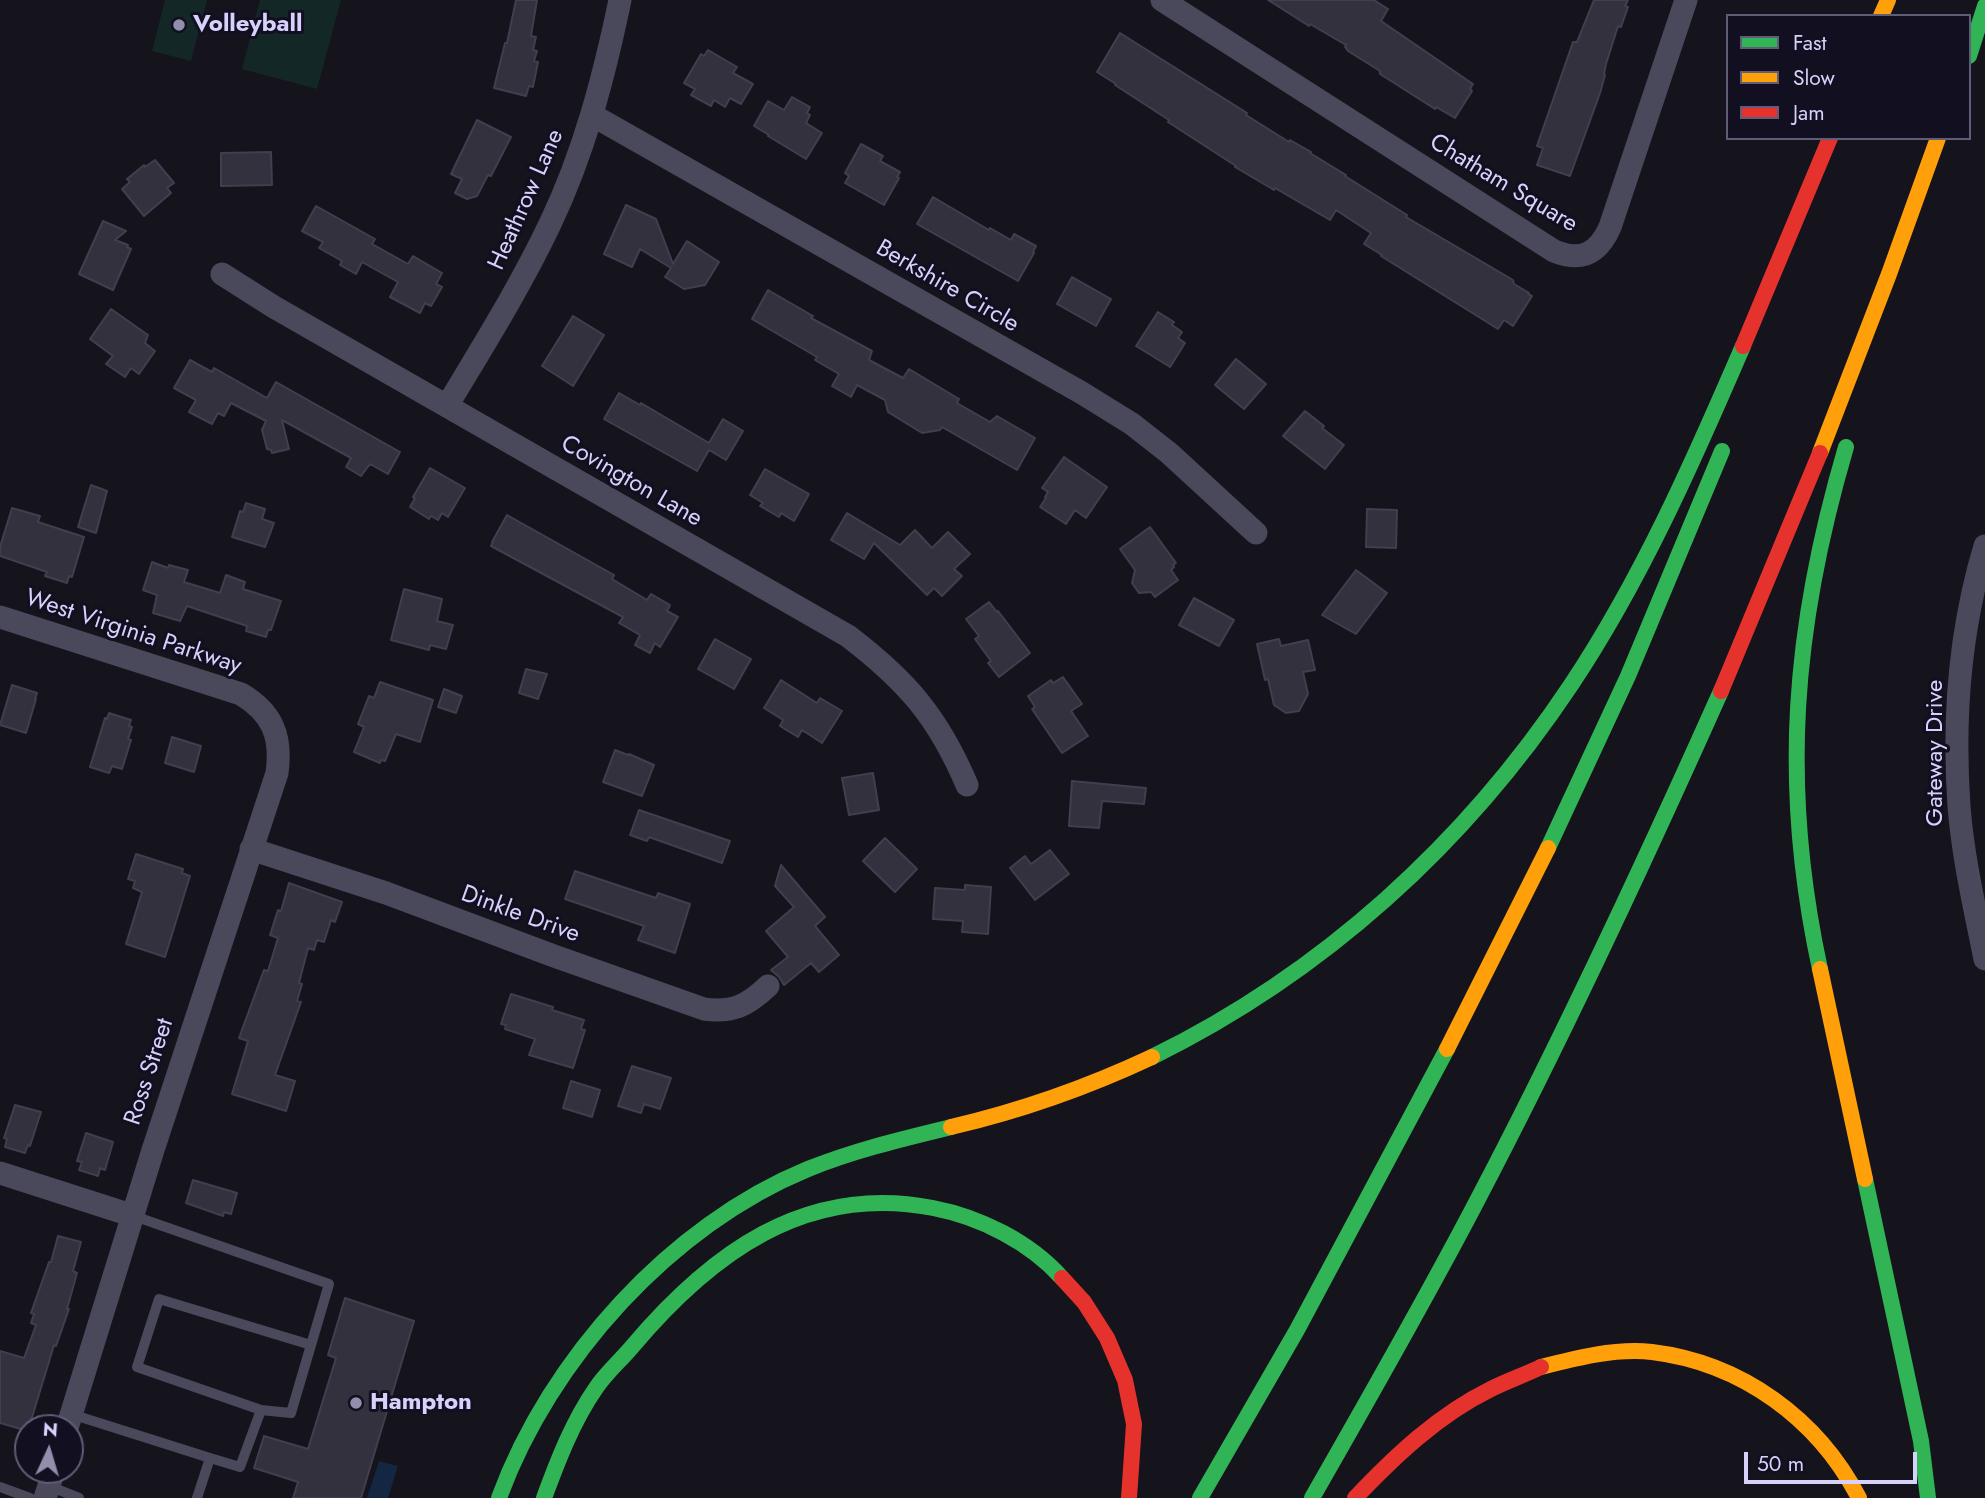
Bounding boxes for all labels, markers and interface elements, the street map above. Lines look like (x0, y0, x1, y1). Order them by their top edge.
place label: Volleyball (193, 11, 302, 39)
legend (1726, 14, 1971, 140)
marker: Volleyball (171, 17, 187, 33)
text: Fast (1793, 28, 1826, 58)
text: Slow (1793, 63, 1835, 93)
text: Jam (1793, 98, 1825, 128)
street label: Heathrow Lane (483, 125, 571, 275)
street label: Chatham Square (1424, 128, 1582, 240)
street label: Berkshire Circle (870, 234, 1024, 340)
street label: Covington Lane (555, 430, 707, 534)
street label: West Virginia Parkway (21, 584, 245, 682)
street label: Gateway Drive (1922, 680, 1950, 826)
street label: Dinkle Drive (457, 880, 583, 950)
street label: Ross Street (119, 1015, 181, 1129)
place label: Hampton (370, 1389, 472, 1417)
marker: Hampton (348, 1395, 364, 1411)
north arrow (14, 1414, 84, 1484)
text: N (42, 1416, 59, 1444)
scale bar (1747, 1438, 1920, 1482)
text: 50 m (1757, 1449, 1804, 1479)

